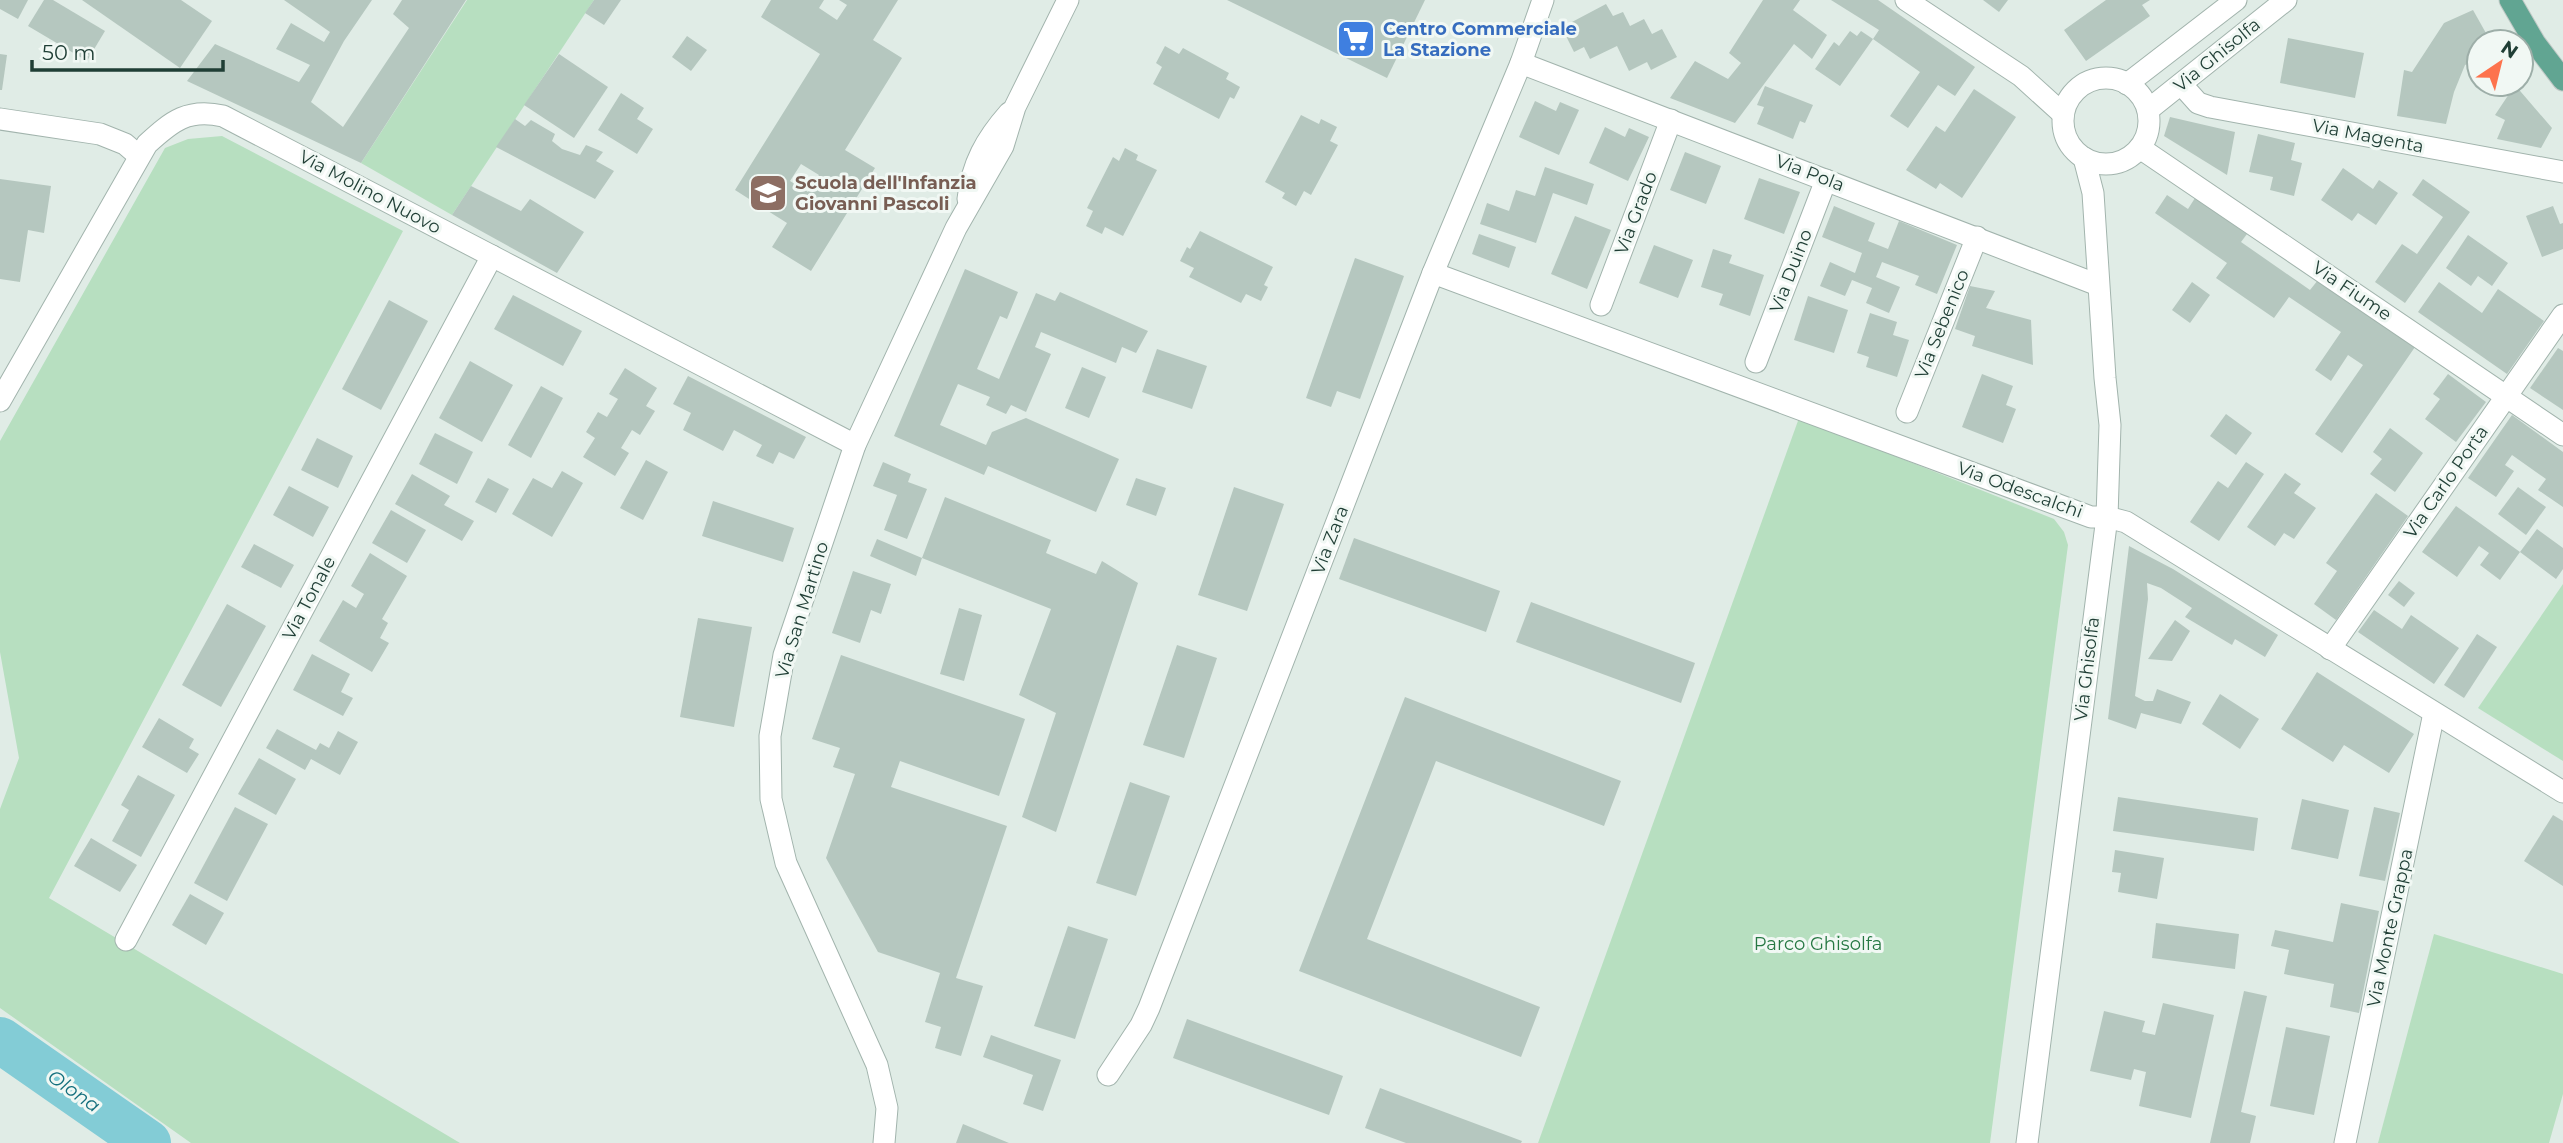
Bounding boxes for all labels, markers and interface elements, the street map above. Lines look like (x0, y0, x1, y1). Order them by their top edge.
street label: Via Ghisolfa (2169, 13, 2265, 97)
supermarket icon: Centro Commerciale La Stazione (1335, 18, 1377, 60)
place label: Centro Commerciale La Stazione (1383, 18, 1577, 61)
scale bar (32, 28, 222, 72)
north arrow (2465, 28, 2535, 98)
text: N (2497, 36, 2522, 63)
text: 50 m (42, 40, 96, 65)
street label: Via Magenta (2310, 114, 2426, 158)
street label: Via Molino Nuovo (295, 145, 445, 239)
street label: Via Pola (1773, 150, 1847, 196)
street label: Via Grado (1610, 168, 1662, 258)
school or university icon: Scuola dell'Infanzia Giovanni Pascoli (747, 172, 789, 214)
place label: Scuola dell'Infanzia Giovanni Pascoli (795, 172, 977, 215)
street label: Via Duino (1765, 226, 1817, 316)
street label: Via Fiume (2308, 257, 2396, 326)
street label: Via Sebenico (1910, 266, 1974, 382)
street label: Via Carlo Porta (2399, 421, 2493, 543)
street label: Via Odescalchi (1954, 457, 2086, 523)
street label: Via Zara (1307, 503, 1353, 577)
street label: Via San Martino (771, 539, 833, 681)
street label: Via Tonale (278, 552, 340, 644)
street label: Via Ghisolfa (2070, 616, 2104, 722)
street label: Via Monte Grappa (2362, 847, 2418, 1009)
park label: Parco Ghisolfa (1754, 933, 1882, 955)
water label: Olona (43, 1065, 105, 1117)

